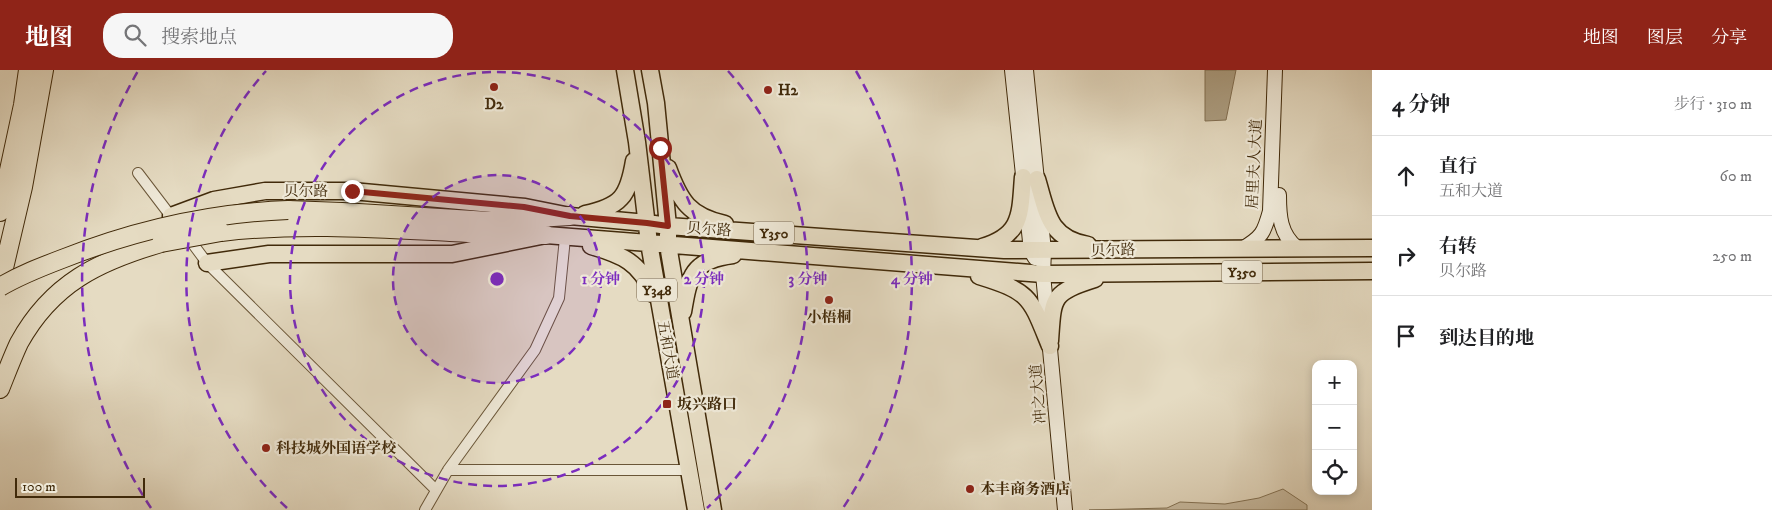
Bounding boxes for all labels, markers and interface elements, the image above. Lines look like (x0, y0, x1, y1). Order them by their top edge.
search box (103, 13, 453, 58)
icon: search (121, 21, 149, 49)
text: 地图 (25, 23, 73, 53)
text: 搜索地点 (161, 26, 237, 49)
text: 地图 (1583, 27, 1619, 49)
text: 图层 (1647, 27, 1683, 49)
text: 分享 (1711, 27, 1747, 49)
marker: D2 (488, 81, 500, 93)
place label: H2 (778, 81, 799, 100)
marker: H2 (762, 84, 774, 96)
text: 4 分钟 (1392, 92, 1451, 118)
text: 步行 · 310 m (1673, 94, 1752, 114)
place label: D2 (485, 95, 504, 114)
street label: 居里夫人大道 (1243, 119, 1266, 209)
route start (649, 137, 672, 160)
text: 直行 (1439, 155, 1477, 178)
icon: ahead (1392, 162, 1420, 190)
text: 60 m (1720, 166, 1752, 186)
route end (341, 180, 364, 203)
text: 五和大道 (1439, 181, 1503, 201)
street label: 贝尔路 (283, 182, 329, 201)
street label: 贝尔路 (686, 218, 732, 241)
road number: Y350 (754, 222, 794, 244)
text: 右转 (1439, 235, 1477, 258)
street label: 贝尔路 (1090, 241, 1136, 260)
icon: right (1392, 242, 1420, 270)
text: 250 m (1712, 246, 1752, 266)
road number: Y350 (1222, 260, 1262, 283)
text: 贝尔路 (1439, 261, 1487, 281)
centre of rings (488, 270, 506, 288)
text: 1 分钟 (582, 270, 620, 289)
text: 2 分钟 (684, 270, 724, 289)
text: 3 分钟 (789, 270, 827, 289)
text: 4 分钟 (890, 270, 933, 289)
road number: Y348 (637, 278, 677, 302)
marker: 小梧桐 (823, 294, 835, 306)
place label: 小梧桐 (806, 308, 852, 327)
street label: 五和大道 (653, 319, 682, 381)
icon: arrive (1392, 322, 1420, 350)
text: 到达目的地 (1439, 327, 1534, 350)
map controls (1312, 360, 1357, 495)
button: + (1312, 360, 1357, 405)
street label: 冲之大道 (1026, 363, 1051, 425)
place label: 坂兴路口 (677, 395, 737, 414)
marker: 坂兴路口 (661, 398, 673, 410)
button: − (1312, 405, 1357, 450)
place label: 科技城外国语学校 (276, 439, 397, 458)
marker: 科技城外国语学校 (260, 442, 272, 454)
button: locate (1312, 450, 1357, 495)
scale bar (15, 475, 145, 498)
text: 100 m (22, 478, 56, 496)
place label: 本丰商务酒店 (980, 480, 1070, 499)
marker: 本丰商务酒店 (964, 483, 976, 495)

